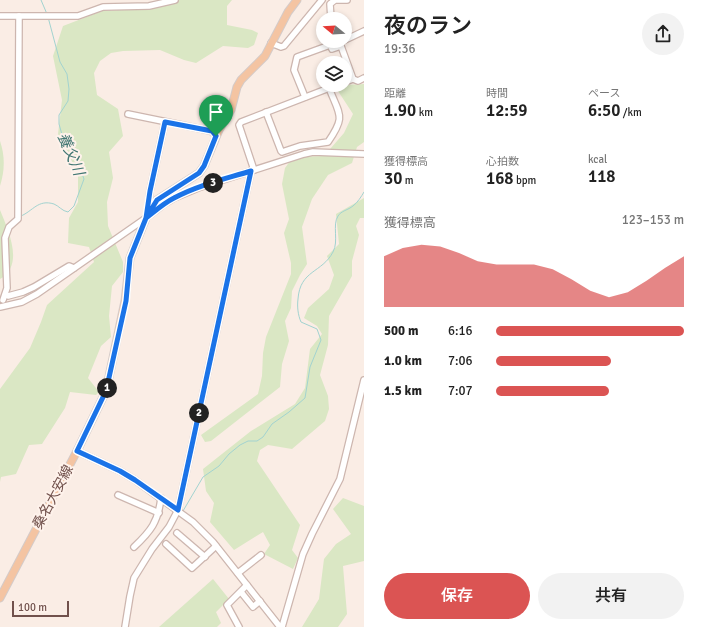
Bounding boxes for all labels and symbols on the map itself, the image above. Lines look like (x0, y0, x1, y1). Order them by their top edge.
north arrow (316, 12, 352, 48)
pin (199, 95, 233, 136)
water label: 養父川 (54, 130, 89, 180)
pin: 3 (203, 173, 223, 193)
pin: 1 (97, 378, 117, 398)
pin: 2 (189, 403, 209, 423)
street label: 桑名大安線 (29, 462, 77, 532)
scale bar (12, 599, 69, 618)

